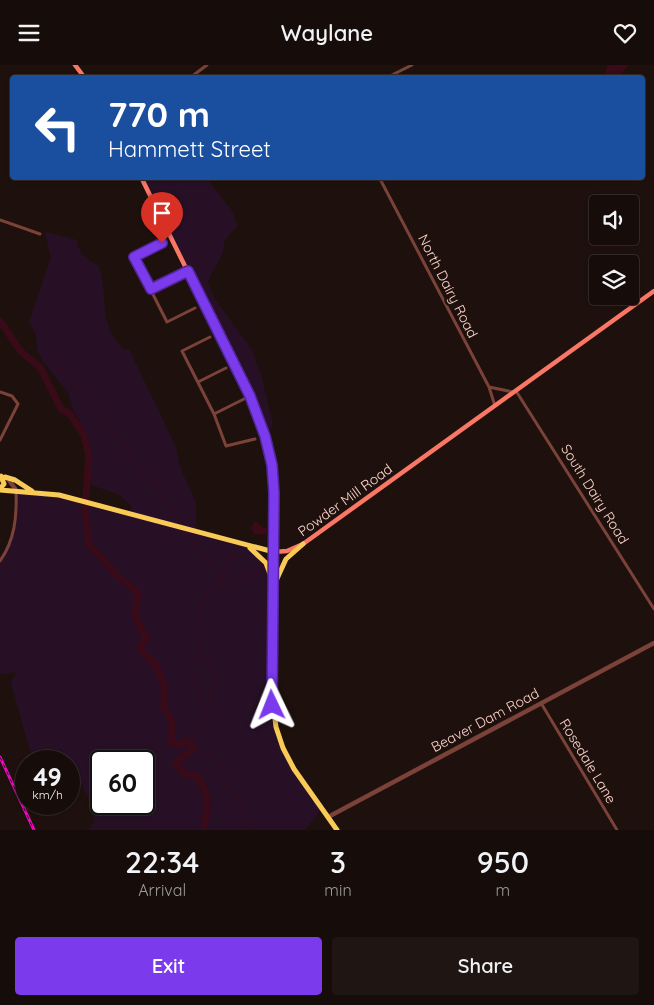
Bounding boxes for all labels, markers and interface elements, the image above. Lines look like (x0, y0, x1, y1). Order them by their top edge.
icon: menu (15, 19, 43, 47)
text: Waylane (281, 19, 373, 47)
icon: heart (611, 19, 639, 47)
text: 770 m (108, 92, 210, 136)
icon: left (25, 95, 90, 160)
text: Hammett Street (108, 135, 271, 163)
pin (141, 192, 183, 243)
map controls (589, 195, 639, 305)
button: sound (589, 195, 639, 245)
icon: arrive (148, 199, 176, 227)
street label: North Dairy Road (414, 231, 482, 341)
button: layers (589, 255, 639, 305)
street label: South Dairy Road (557, 441, 633, 547)
street label: Powder Mill Road (294, 460, 396, 540)
position arrow (245, 678, 297, 730)
street label: Beaver Dam Road (428, 684, 542, 756)
street label: Rosedale Lane (556, 715, 620, 807)
speed limit sign: 60 (90, 750, 155, 815)
text: 49 (33, 761, 62, 792)
text: km/h (32, 787, 63, 802)
text: 22:34 (125, 843, 199, 881)
text: 3 (330, 843, 346, 881)
text: 950 (477, 843, 529, 881)
text: Arrival (138, 880, 186, 900)
text: min (324, 880, 352, 900)
text: m (495, 880, 510, 900)
button: Exit (15, 937, 322, 995)
button: Share (332, 937, 639, 995)

